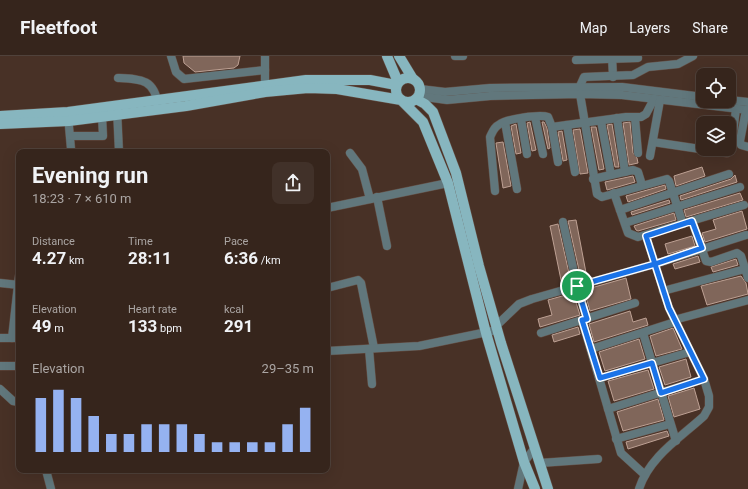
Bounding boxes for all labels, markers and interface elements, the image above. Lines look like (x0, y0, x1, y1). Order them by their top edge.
text: Fleetfoot (20, 16, 97, 39)
text: Map (580, 20, 607, 36)
text: Layers (629, 20, 670, 36)
text: Share (692, 20, 728, 36)
map controls (696, 68, 736, 156)
button: locate (696, 68, 736, 108)
button: layers (696, 116, 736, 156)
button: share (272, 162, 314, 204)
text: Evening run (32, 163, 148, 188)
text: 18:23 · 7 × 610 m (32, 191, 131, 206)
text: Distance (32, 235, 75, 248)
text: Time (128, 235, 153, 248)
text: Pace (224, 235, 248, 248)
text: 4.27 (32, 248, 66, 268)
text: 28:11 (128, 248, 172, 268)
text: 6:36 (224, 248, 258, 268)
text: km (66, 254, 84, 267)
text: /km (258, 254, 281, 267)
pin (560, 269, 594, 303)
icon: arrive (566, 275, 588, 297)
text: Elevation (32, 303, 77, 316)
text: Heart rate (128, 303, 177, 316)
text: kcal (224, 303, 244, 316)
text: 49 (32, 316, 52, 336)
text: 133 (128, 316, 157, 336)
text: 291 (224, 316, 253, 336)
text: m (52, 322, 64, 335)
text: bpm (157, 322, 182, 335)
text: Elevation (32, 361, 85, 376)
text: 29–35 m (262, 361, 314, 376)

